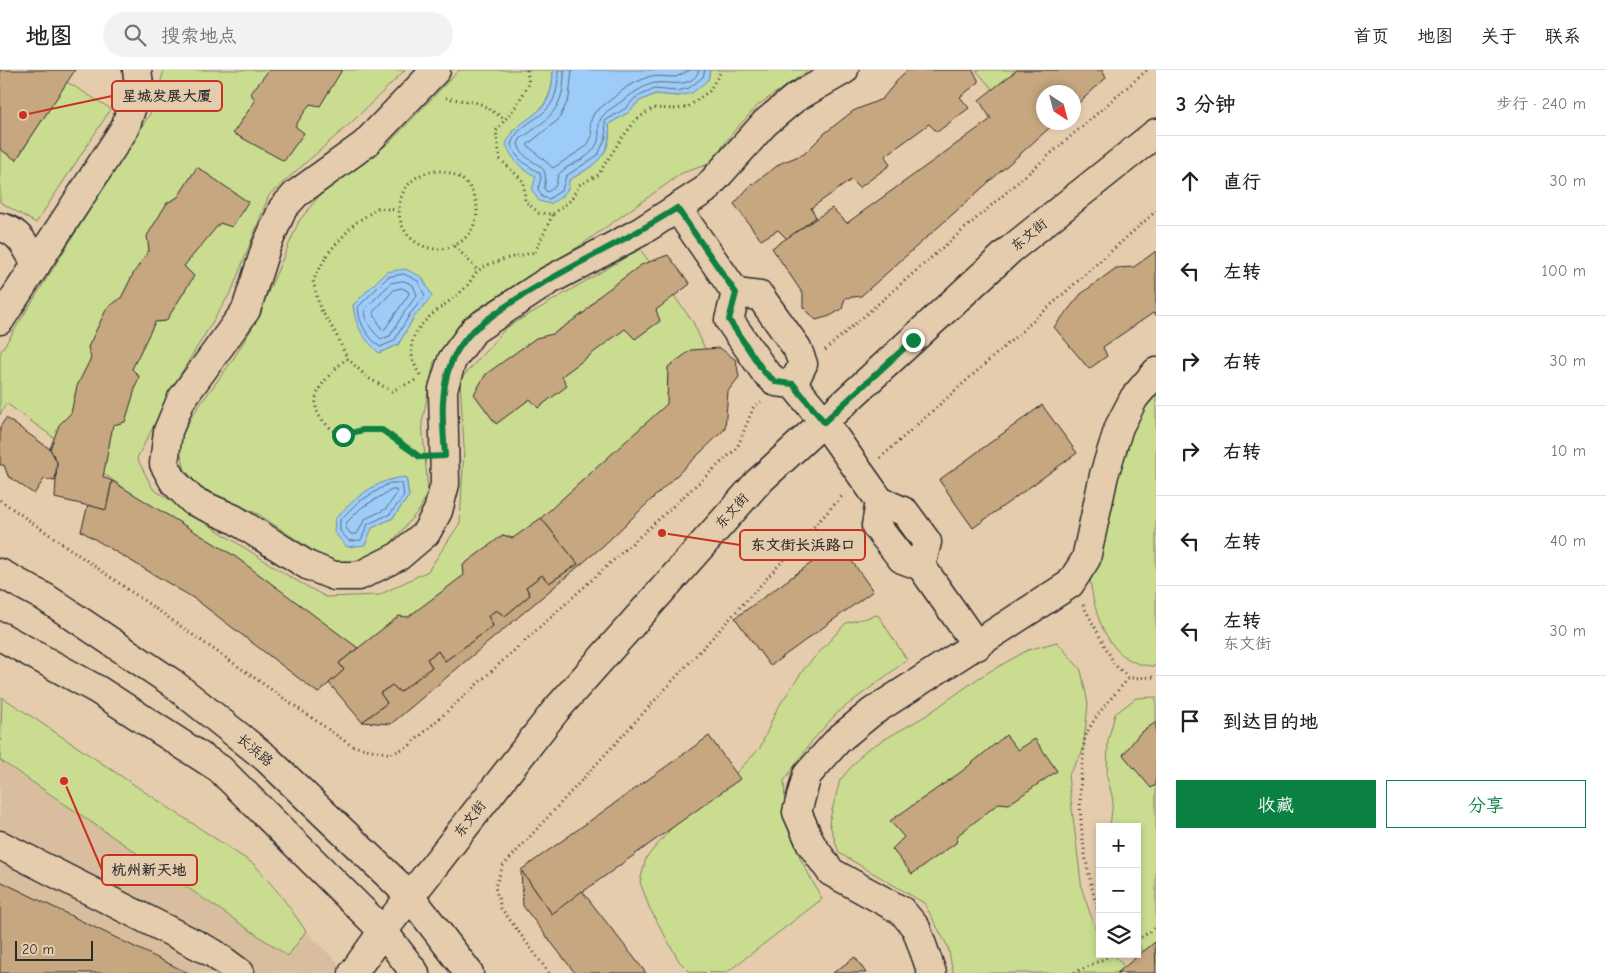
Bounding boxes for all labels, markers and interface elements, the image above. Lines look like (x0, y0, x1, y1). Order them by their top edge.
search box (103, 12, 453, 57)
icon: search (121, 21, 149, 49)
text: 地图 (25, 22, 73, 50)
text: 搜索地点 (161, 25, 237, 47)
text: 首页 (1353, 26, 1389, 47)
text: 地图 (1417, 26, 1453, 47)
text: 关于 (1481, 26, 1517, 47)
text: 联系 (1545, 26, 1581, 47)
callout: 星城发展大厦 (112, 81, 222, 111)
north arrow (1036, 85, 1081, 130)
text: 星城发展大厦 (122, 87, 212, 105)
text: 3 分钟 (1176, 92, 1236, 116)
text: 步行 · 240 m (1496, 95, 1586, 113)
icon: ahead (1176, 167, 1204, 195)
text: 直行 (1223, 171, 1261, 193)
text: 30 m (1550, 172, 1586, 190)
street label: 东文街 (1007, 215, 1051, 255)
icon: left (1176, 257, 1204, 285)
text: 左转 (1223, 261, 1261, 283)
text: 100 m (1542, 262, 1586, 280)
route end (902, 329, 925, 352)
icon: right (1176, 347, 1204, 375)
text: 右转 (1223, 351, 1261, 373)
text: 30 m (1550, 352, 1586, 370)
route start (332, 424, 355, 447)
icon: right (1176, 437, 1204, 465)
text: 右转 (1223, 441, 1261, 463)
text: 10 m (1551, 442, 1586, 460)
street label: 东文街 (712, 490, 752, 532)
icon: left (1176, 527, 1204, 555)
callout: 东文街长浜路口 (740, 530, 865, 560)
text: 左转 (1223, 531, 1261, 553)
text: 40 m (1550, 532, 1586, 550)
text: 东文街长浜路口 (750, 536, 856, 554)
text: 左转 (1223, 610, 1261, 632)
icon: left (1176, 617, 1204, 645)
text: 30 m (1550, 622, 1586, 640)
text: 东文街 (1223, 635, 1271, 653)
icon: arrive (1176, 707, 1204, 735)
text: 到达目的地 (1223, 711, 1318, 733)
street label: 长浜路 (233, 730, 277, 770)
button: 收藏 (1176, 780, 1376, 828)
button: 分享 (1386, 780, 1586, 828)
street label: 东文街 (450, 797, 490, 841)
map controls (1096, 823, 1141, 958)
button: + (1096, 823, 1141, 868)
callout: 杭州新天地 (102, 855, 197, 885)
text: 杭州新天地 (111, 861, 187, 879)
button: − (1096, 868, 1141, 913)
button: layers (1096, 913, 1141, 958)
scale bar (15, 938, 92, 961)
text: 20 m (22, 941, 54, 958)

